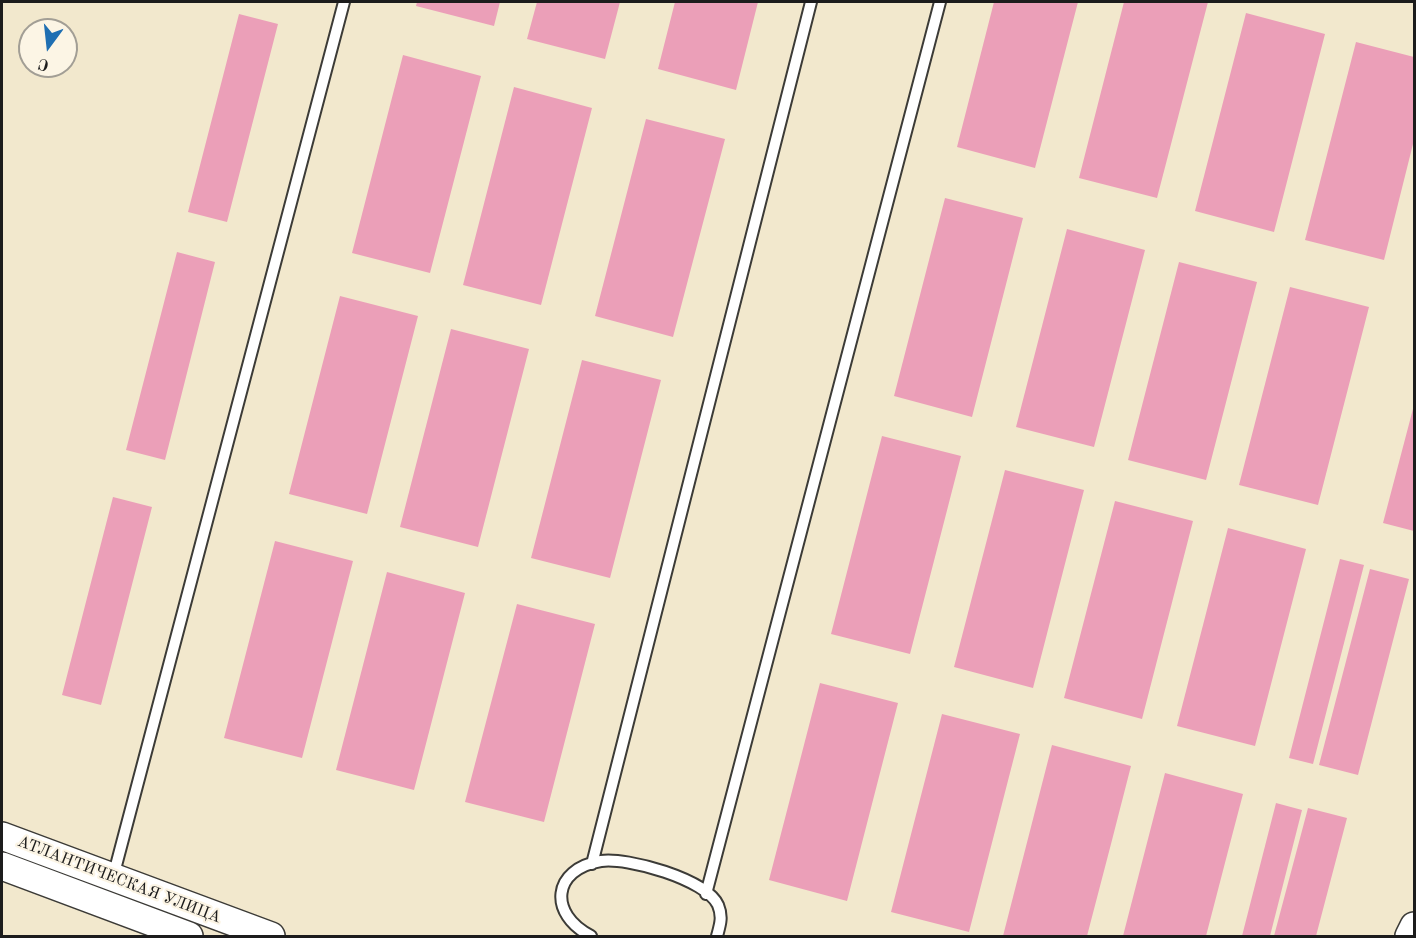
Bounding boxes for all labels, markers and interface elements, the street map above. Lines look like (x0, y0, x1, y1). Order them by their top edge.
north arrow (18, 18, 78, 78)
text: С (37, 54, 51, 73)
street label: АТЛАНТИЧЕСКАЯ УЛИЦА (14, 832, 224, 928)

